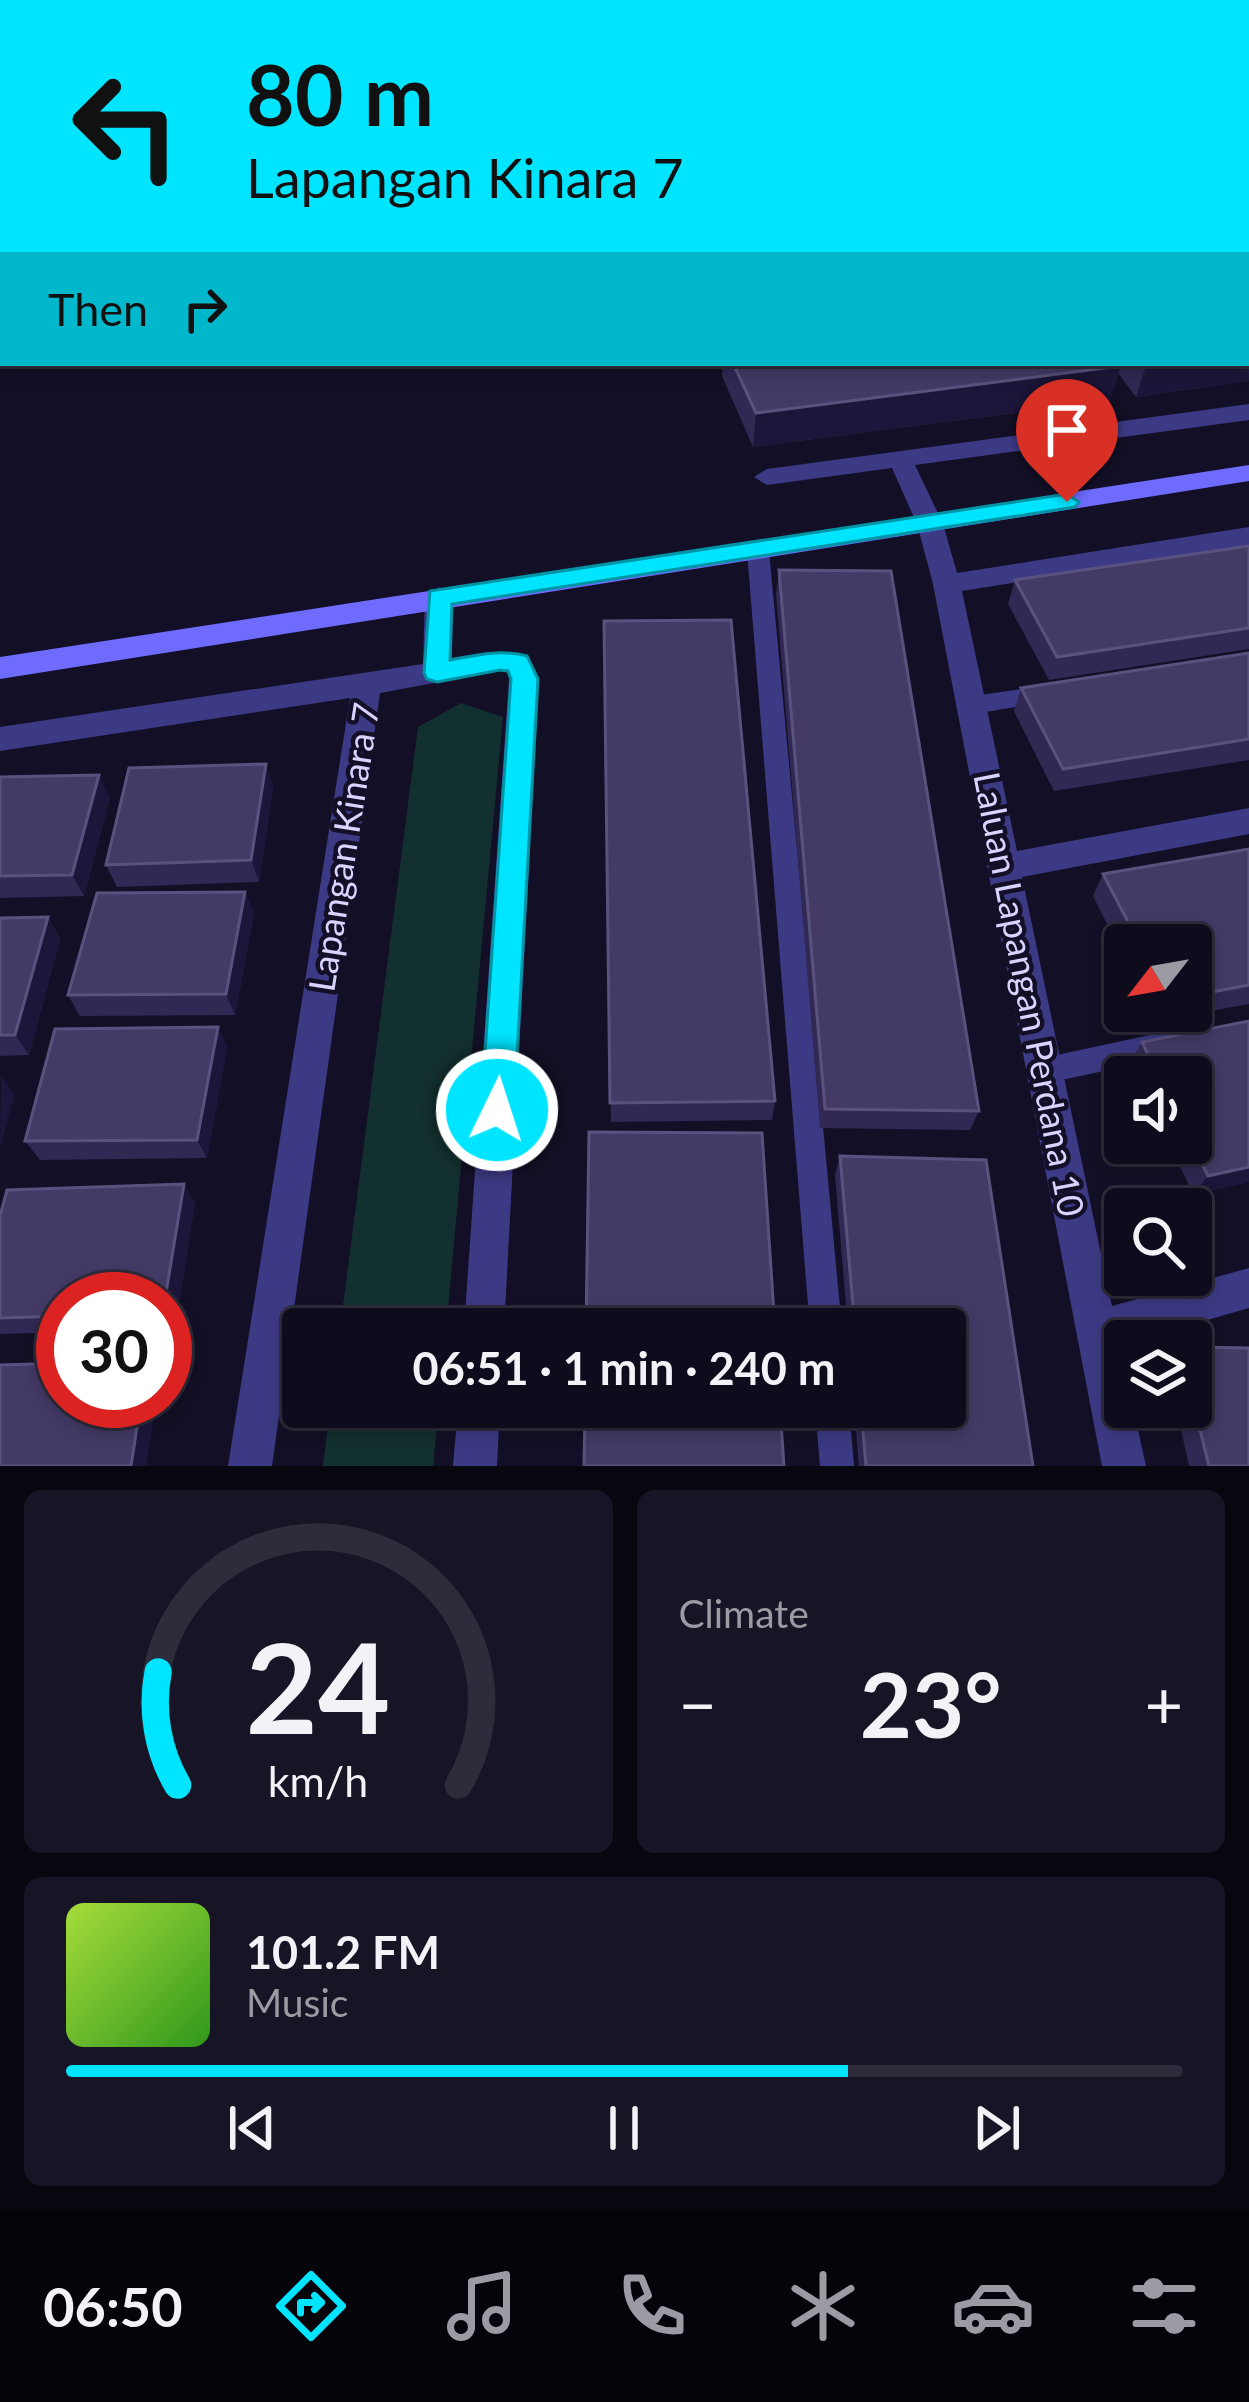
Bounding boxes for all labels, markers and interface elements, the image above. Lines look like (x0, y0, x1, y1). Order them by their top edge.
text: 80 m (246, 43, 434, 144)
icon: left (48, 48, 204, 204)
text: Lapangan Kinara 7 (246, 145, 684, 210)
icon: right (172, 276, 238, 342)
text: Then (48, 282, 148, 336)
pin (1016, 379, 1118, 502)
icon: arrive (1034, 397, 1100, 463)
street label: Lapangan Kinara 7 (298, 699, 388, 995)
street label: Laluan Lapangan Perdana 10 (965, 768, 1095, 1220)
north arrow (1104, 924, 1212, 1032)
map controls (1104, 924, 1212, 1428)
position arrow (434, 1047, 560, 1173)
button: sound (1104, 1056, 1212, 1164)
button: search (1104, 1188, 1212, 1296)
speed limit sign: 30 (36, 1272, 192, 1428)
button: layers (1104, 1320, 1212, 1428)
text: 06:51 · 1 min · 240 m (413, 1341, 835, 1395)
text: Climate (679, 1590, 809, 1636)
text: 24 (246, 1611, 391, 1761)
text: 23° (860, 1649, 1002, 1757)
text: − (679, 1664, 717, 1743)
text: + (1145, 1664, 1183, 1743)
text: km/h (268, 1754, 368, 1805)
text: 101.2 FM (246, 1925, 440, 1979)
text: Music (246, 1979, 348, 2025)
icon: previous (219, 2095, 285, 2161)
icon: pause (591, 2095, 657, 2161)
icon: next (964, 2095, 1030, 2161)
icon: directions (269, 2264, 353, 2348)
icon: music (440, 2264, 524, 2348)
icon: phone (610, 2264, 694, 2348)
icon: climate (781, 2264, 865, 2348)
icon: car (951, 2264, 1035, 2348)
icon: filters (1122, 2264, 1206, 2348)
text: 06:50 (43, 2274, 182, 2339)

